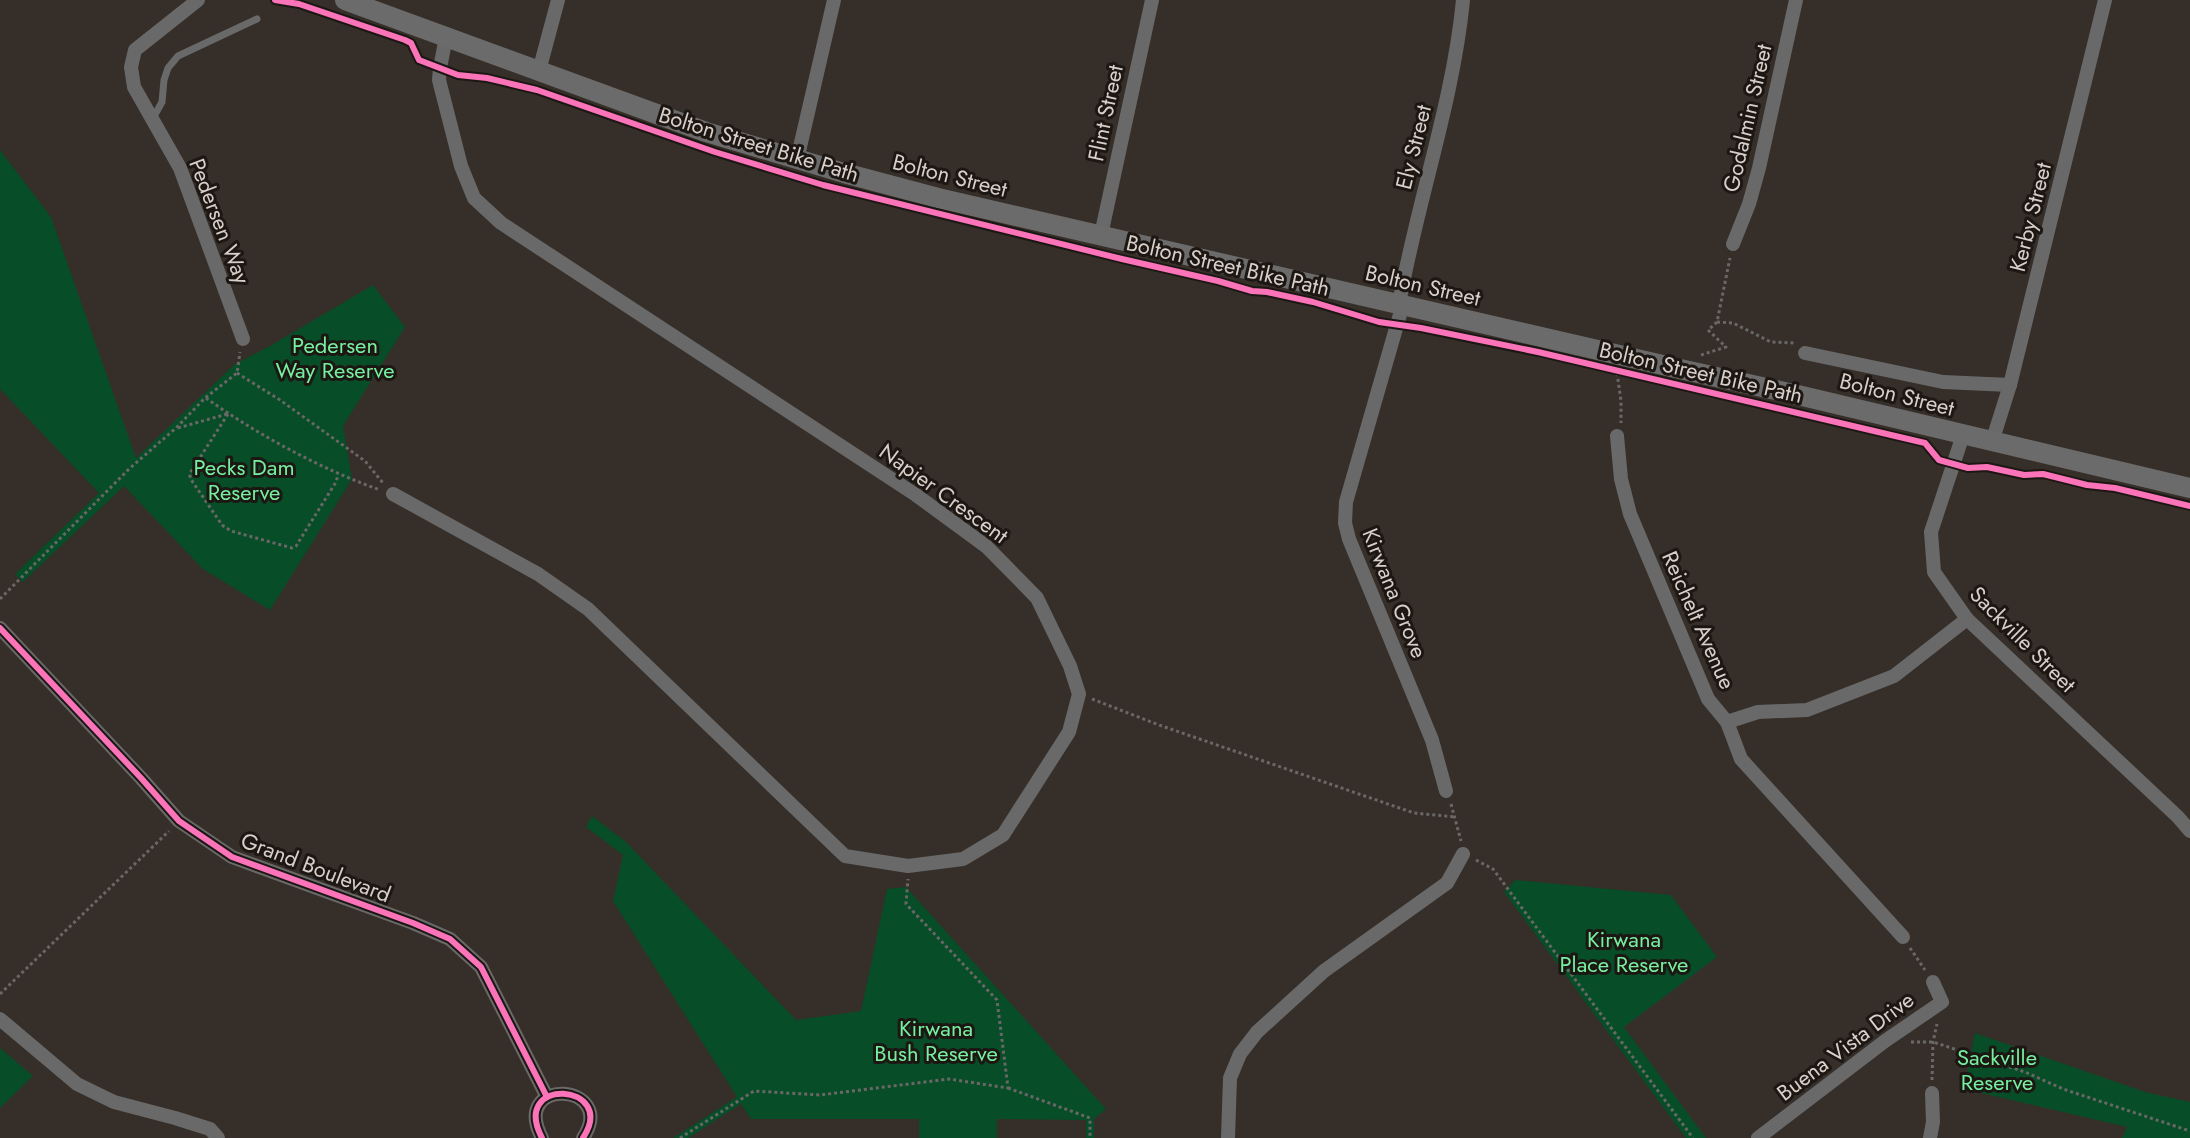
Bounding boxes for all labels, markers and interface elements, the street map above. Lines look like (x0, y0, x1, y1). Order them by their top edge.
street label: Godalmin Street (1714, 40, 1780, 195)
street label: Flint Street (1079, 61, 1131, 164)
street label: Bolton Street Bike Path (655, 98, 863, 190)
street label: Ely Street (1387, 101, 1439, 193)
street label: Bolton Street (889, 145, 1011, 205)
street label: Pedersen Way (181, 154, 259, 289)
street label: Kerby Street (2001, 158, 2059, 275)
street label: Bolton Street Bike Path (1123, 226, 1333, 304)
street label: Bolton Street (1362, 256, 1484, 314)
park label: Pedersen Way Reserve (275, 329, 395, 386)
street label: Bolton Street Bike Path (1596, 333, 1806, 411)
street label: Bolton Street (1836, 364, 1958, 424)
street label: Napier Crescent (873, 435, 1016, 551)
park label: Pecks Dam Reserve (193, 451, 295, 508)
street label: Kirwana Grove (1354, 523, 1436, 663)
street label: Reichelt Avenue (1654, 546, 1744, 694)
street label: Sackville Street (1963, 579, 2084, 700)
street label: Grand Boulevard (236, 824, 396, 910)
park label: Kirwana Place Reserve (1560, 923, 1688, 980)
street label: Buena Vista Drive (1770, 984, 1920, 1108)
park label: Kirwana Bush Reserve (874, 1012, 998, 1069)
park label: Sackville Reserve (1957, 1041, 2037, 1098)

